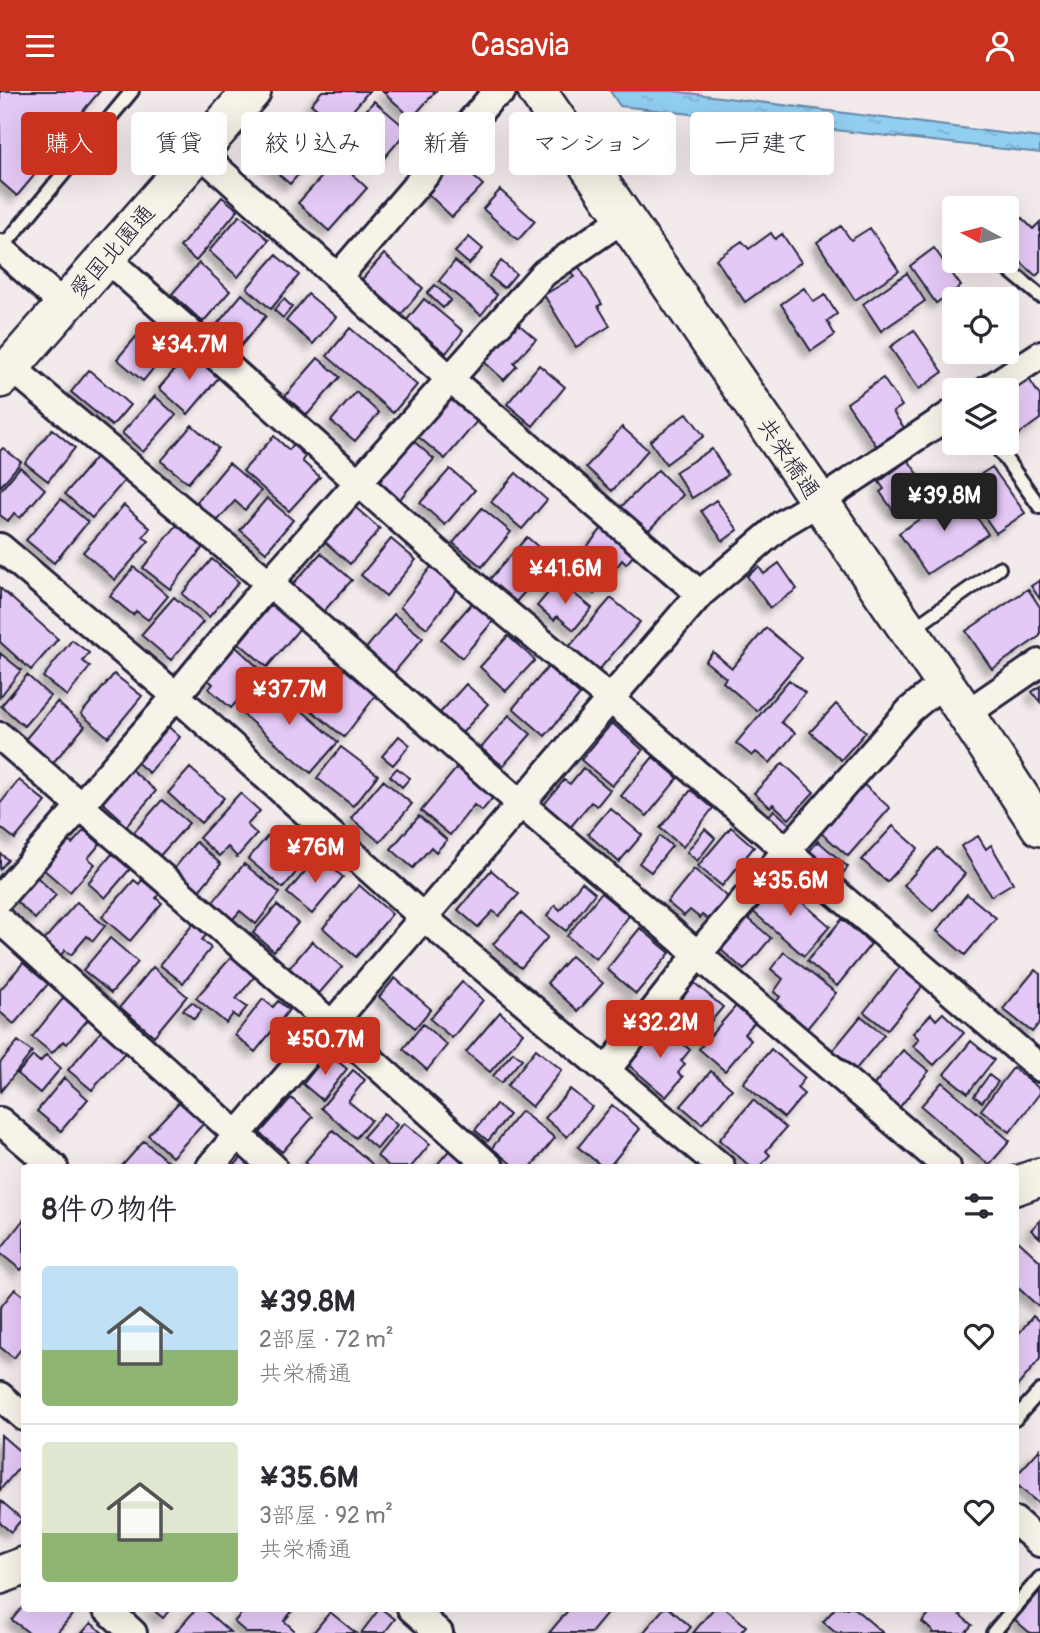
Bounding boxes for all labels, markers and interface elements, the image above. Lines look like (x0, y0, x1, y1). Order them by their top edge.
text: Casavia (471, 26, 569, 66)
icon: menu (21, 27, 59, 65)
icon: person (981, 27, 1019, 65)
chip: 購入 (21, 112, 117, 175)
chip: 賃貸 (131, 112, 227, 175)
chip: 絞り込み (241, 112, 385, 175)
chip: 新着 (399, 112, 495, 175)
chip: マンション (509, 112, 676, 175)
chip: 一戸建て (690, 112, 834, 175)
north arrow (942, 196, 1018, 273)
map controls (942, 196, 1019, 455)
street label: 愛国北園通 (64, 198, 161, 304)
button: locate (942, 287, 1019, 364)
pin: ¥34.7M (132, 323, 246, 382)
text: ¥34.7M (151, 330, 227, 359)
button: layers (942, 378, 1019, 455)
street label: 共栄橋通 (751, 412, 826, 505)
pin: ¥39.8M (887, 473, 1001, 533)
text: ¥39.8M (907, 481, 981, 510)
pin: ¥41.6M (508, 547, 622, 606)
text: ¥41.6M (528, 554, 602, 583)
pin: ¥37.7M (232, 667, 346, 727)
text: ¥37.7M (252, 675, 326, 704)
pin: ¥76M (274, 825, 356, 885)
text: ¥76M (286, 833, 344, 862)
pin: ¥35.6M (733, 859, 847, 918)
text: ¥35.6M (752, 866, 828, 895)
pin: ¥32.2M (603, 1000, 717, 1060)
text: ¥32.2M (622, 1008, 698, 1037)
pin: ¥50.7M (268, 1017, 382, 1077)
text: ¥50.7M (286, 1025, 364, 1054)
icon: filters (960, 1187, 998, 1225)
text: 8件の物件 (42, 1191, 177, 1228)
text: ¥39.8M (259, 1283, 355, 1320)
icon: home (98, 1294, 182, 1378)
icon: heart (960, 1317, 998, 1355)
text: 2部屋 · 72 m² (259, 1325, 394, 1354)
text: 共栄橋通 (259, 1359, 351, 1388)
text: ¥35.6M (259, 1459, 358, 1496)
icon: home (98, 1470, 182, 1554)
icon: heart (960, 1493, 998, 1531)
text: 3部屋 · 92 m² (259, 1501, 393, 1530)
text: 共栄橋通 (259, 1535, 351, 1564)

